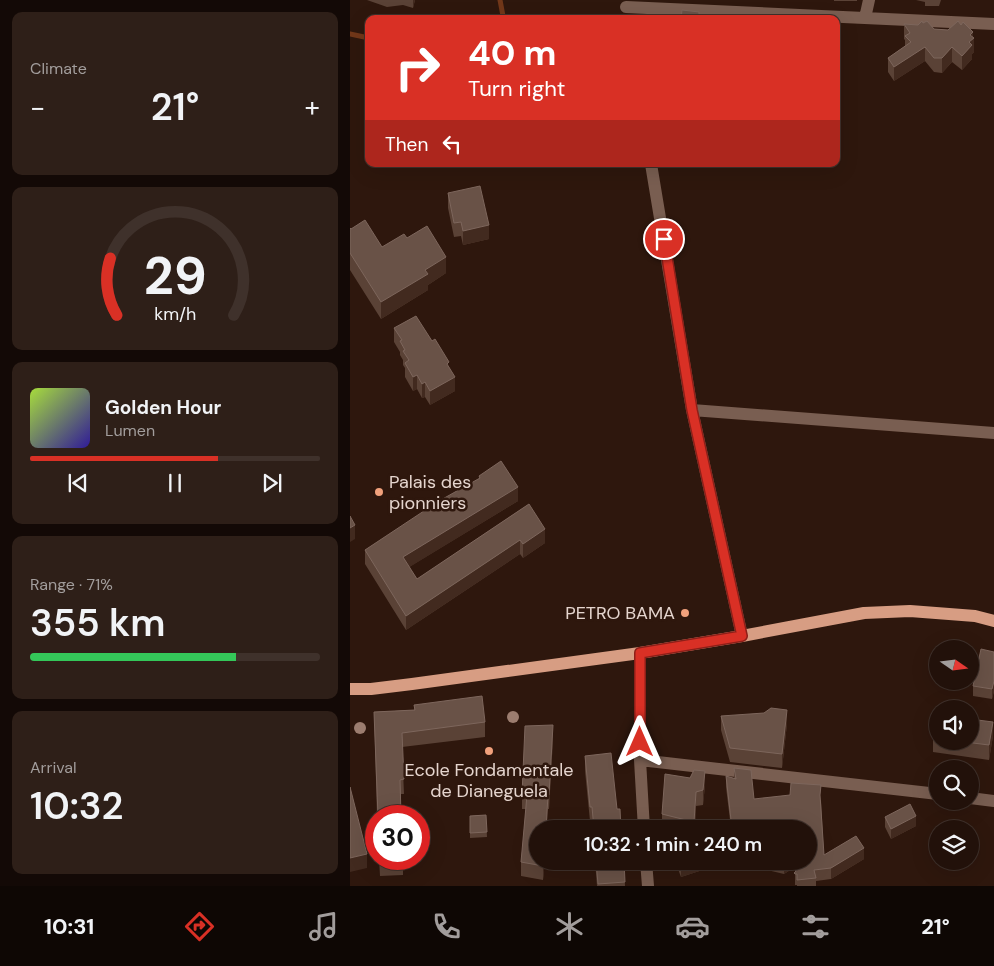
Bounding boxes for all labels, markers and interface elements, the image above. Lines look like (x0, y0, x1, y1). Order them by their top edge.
text: 40 m (468, 30, 557, 76)
icon: right (385, 35, 450, 100)
text: Climate (30, 58, 87, 79)
text: Turn right (468, 74, 565, 103)
text: 21° (151, 82, 199, 132)
text: − (30, 89, 45, 126)
text: + (305, 89, 320, 126)
icon: left (438, 130, 466, 158)
text: Then (385, 132, 428, 157)
pin (643, 218, 685, 260)
icon: arrive (650, 225, 678, 253)
text: 29 (144, 242, 206, 310)
text: km/h (154, 302, 196, 326)
text: Golden Hour (105, 395, 221, 420)
text: Lumen (105, 420, 155, 441)
icon: previous (64, 469, 92, 497)
icon: pause (161, 469, 189, 497)
icon: next (258, 469, 286, 497)
place label: Palais des pionniers (389, 470, 471, 515)
marker: Palais des pionniers (373, 486, 385, 498)
text: Range · 71% (30, 574, 113, 595)
text: 355 km (30, 598, 165, 648)
place label: PETRO BAMA (565, 601, 675, 625)
marker: PETRO BAMA (679, 607, 691, 619)
north arrow (929, 640, 979, 690)
map controls (929, 640, 979, 870)
button: sound (929, 700, 979, 750)
position arrow (613, 715, 665, 767)
marker: Ecole Fondamentale de Dianeguela (483, 745, 495, 757)
text: Arrival (30, 757, 77, 778)
place label: Ecole Fondamentale de Dianeguela (404, 758, 574, 803)
button: search (929, 760, 979, 810)
text: 10:32 (30, 781, 124, 831)
speed limit sign: 30 (365, 805, 430, 870)
button: layers (929, 820, 979, 870)
text: 10:32 · 1 min · 240 m (584, 832, 762, 857)
icon: directions (182, 909, 217, 944)
icon: music (306, 909, 341, 944)
icon: phone (429, 909, 464, 944)
icon: climate (552, 909, 587, 944)
icon: car (675, 909, 710, 944)
icon: filters (798, 909, 833, 944)
text: 10:31 (44, 912, 94, 941)
text: 21° (921, 912, 950, 941)

